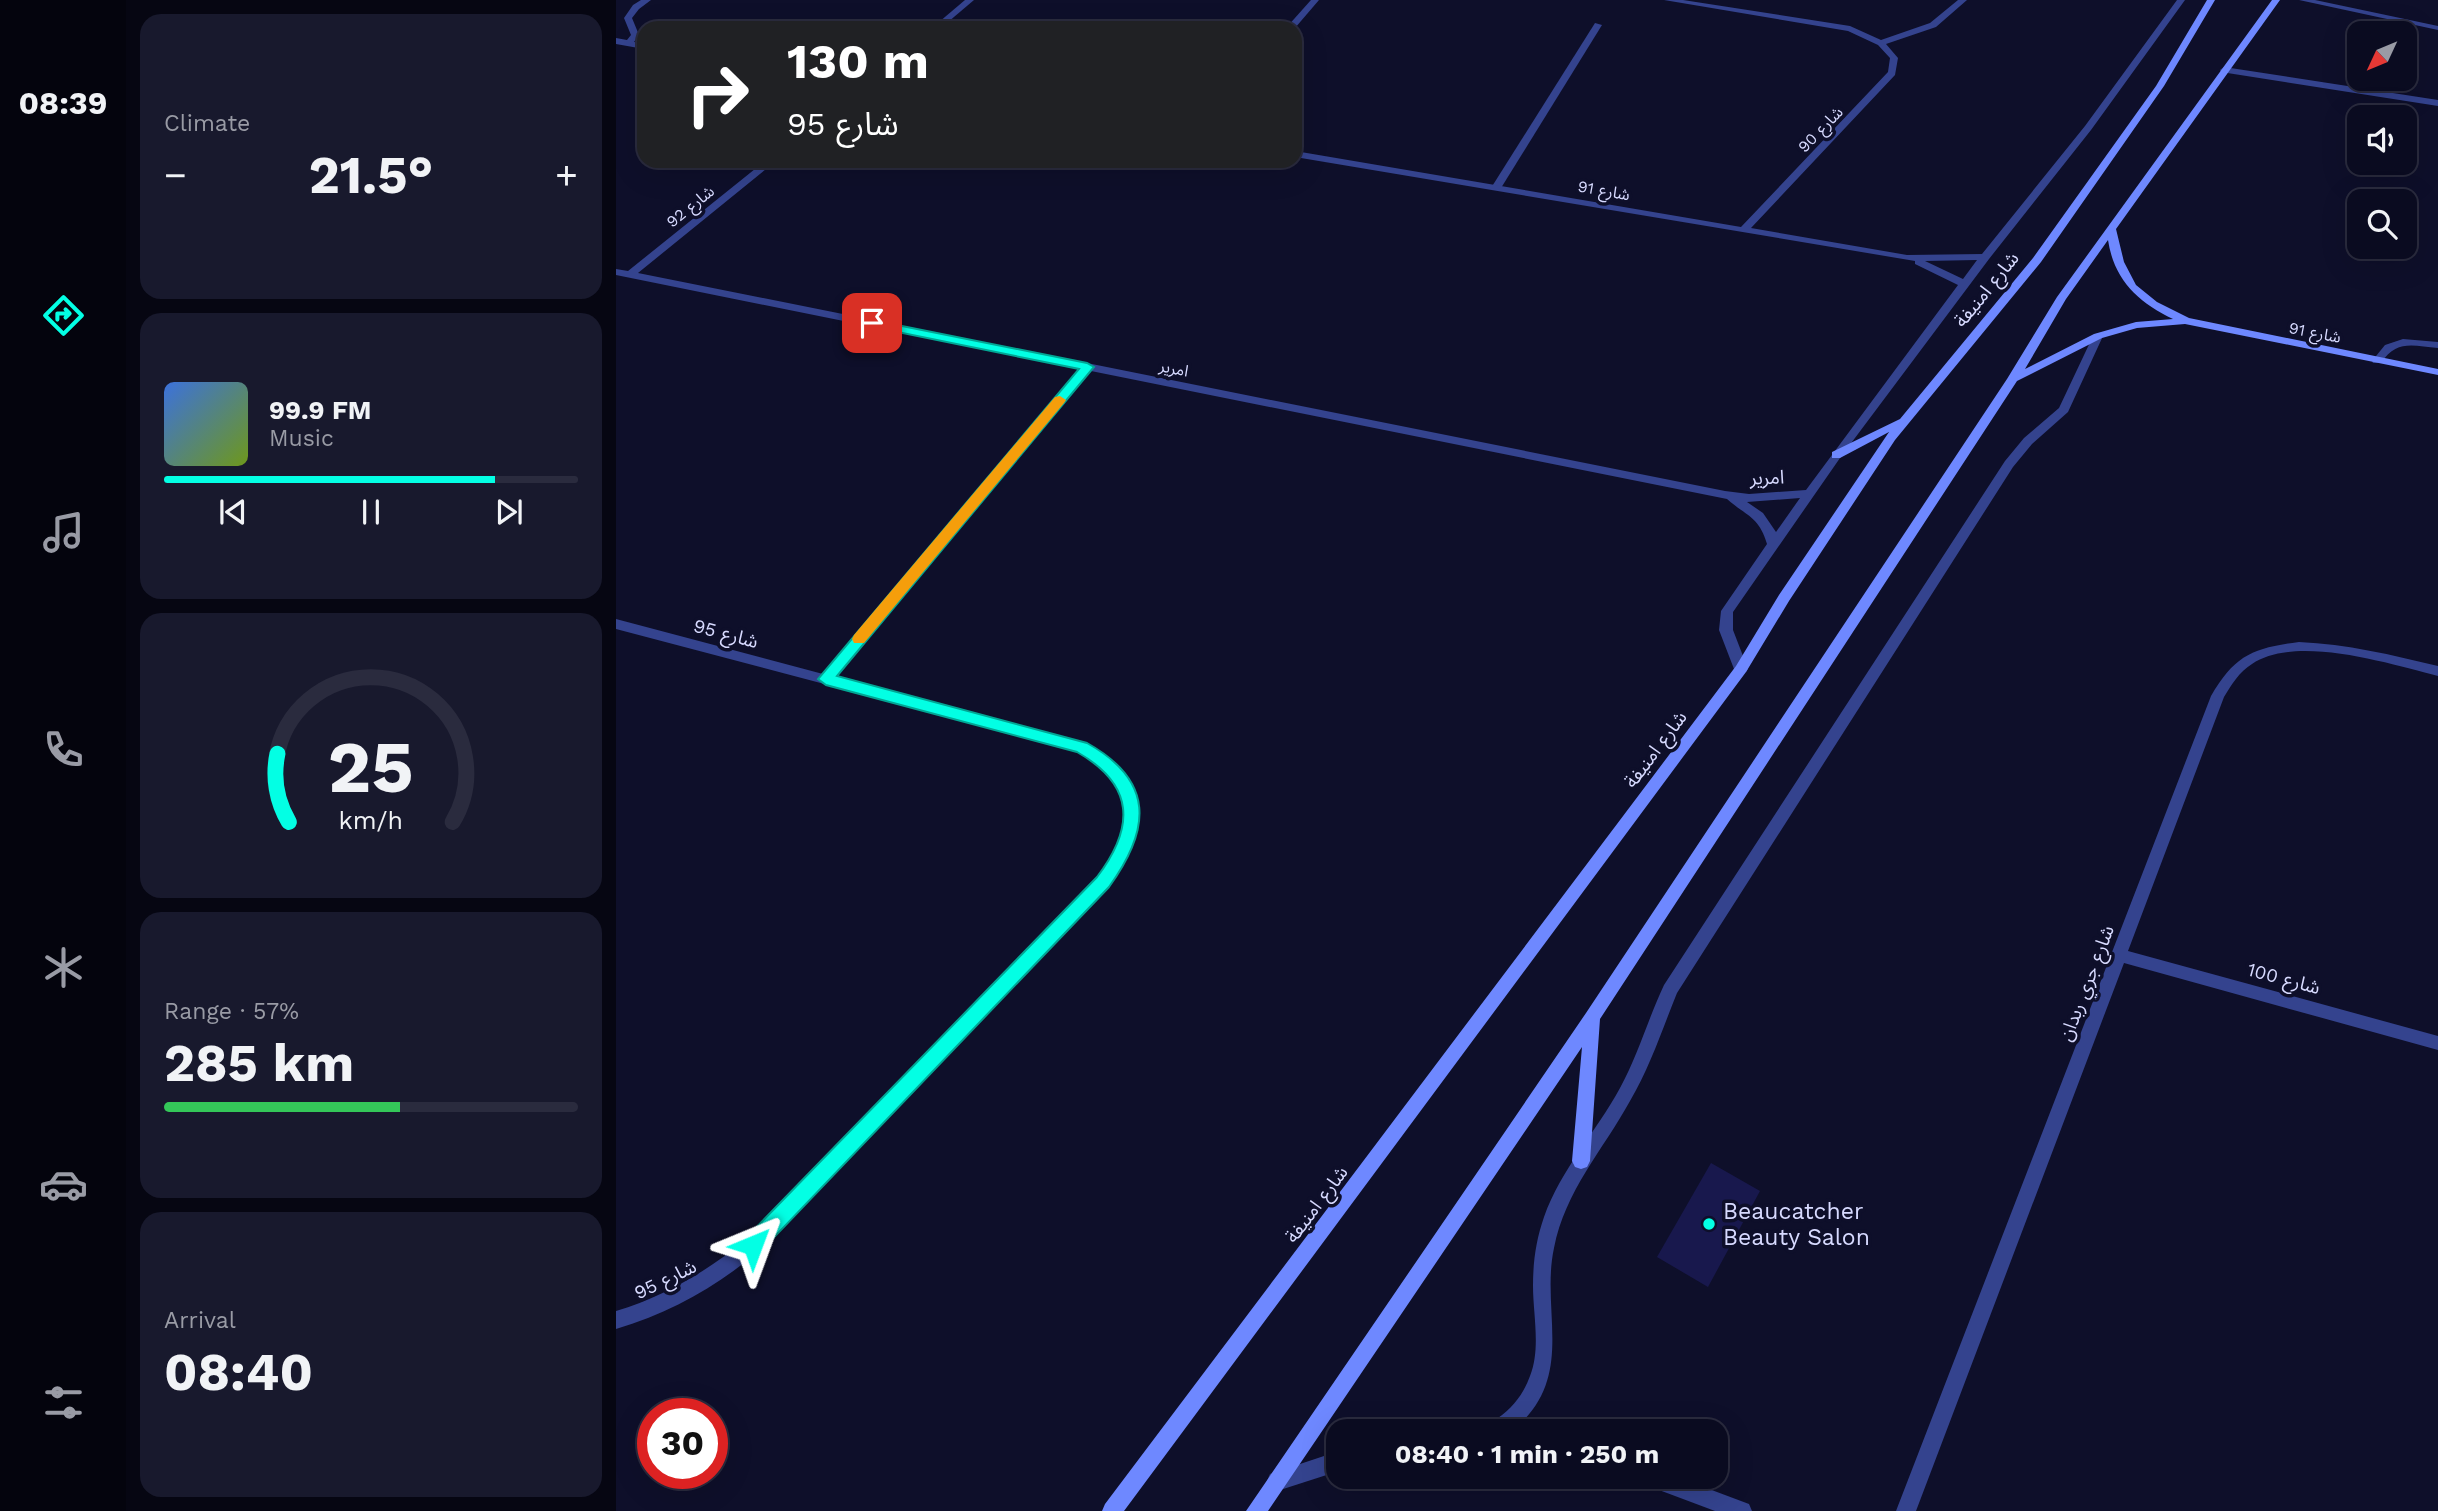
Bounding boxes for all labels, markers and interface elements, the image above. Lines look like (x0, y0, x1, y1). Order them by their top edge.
north arrow (2347, 21, 2417, 91)
map controls (2347, 21, 2417, 259)
text: 130 m (787, 32, 929, 90)
icon: right (672, 49, 763, 140)
text: 08:39 (18, 84, 108, 122)
street label: شارع 90 (1794, 102, 1849, 158)
text: شارع 95 (787, 105, 899, 143)
button: sound (2347, 105, 2417, 175)
text: Climate (164, 110, 250, 137)
text: 21.5° (309, 145, 433, 206)
text: − (164, 153, 187, 197)
text: + (555, 153, 578, 197)
street label: شارع 91 (1576, 177, 1632, 207)
street label: شارع 92 (663, 181, 720, 234)
button: search (2347, 189, 2417, 259)
street label: شارع امنيفة (1949, 247, 2025, 333)
icon: directions (39, 291, 88, 340)
pin (842, 293, 902, 353)
icon: arrive (853, 304, 891, 342)
street label: شارع 91 (2287, 318, 2343, 350)
street label: امرير (1157, 356, 1190, 381)
text: 99.9 FM (269, 395, 371, 425)
text: Music (269, 425, 334, 452)
street label: امرير (1748, 465, 1785, 490)
icon: previous (214, 493, 252, 531)
icon: pause (352, 493, 390, 531)
icon: next (490, 493, 528, 531)
icon: music (39, 508, 88, 557)
street label: شارع 95 (690, 614, 761, 655)
street label: شارع امنيفة (1619, 706, 1693, 793)
text: 25 (328, 724, 414, 810)
icon: phone (39, 725, 88, 774)
text: km/h (339, 805, 403, 834)
street label: شارع جري ربدان (2054, 922, 2122, 1046)
icon: climate (39, 943, 88, 992)
street label: شارع 100 (2244, 958, 2323, 1001)
text: Range · 57% (164, 998, 299, 1025)
text: 285 km (164, 1033, 354, 1094)
icon: car (39, 1160, 88, 1209)
street label: شارع امنيفة (1280, 1161, 1354, 1248)
place label: Beaucatcher Beauty Salon (1723, 1198, 1870, 1251)
position arrow (716, 1208, 790, 1282)
marker: Beaucatcher Beauty Salon (1701, 1216, 1717, 1232)
street label: شارع 95 (630, 1255, 701, 1306)
text: Arrival (164, 1307, 236, 1334)
text: 08:40 (164, 1342, 313, 1403)
icon: filters (39, 1378, 88, 1427)
speed limit sign: 30 (637, 1398, 728, 1489)
text: 08:40 · 1 min · 250 m (1395, 1439, 1659, 1469)

